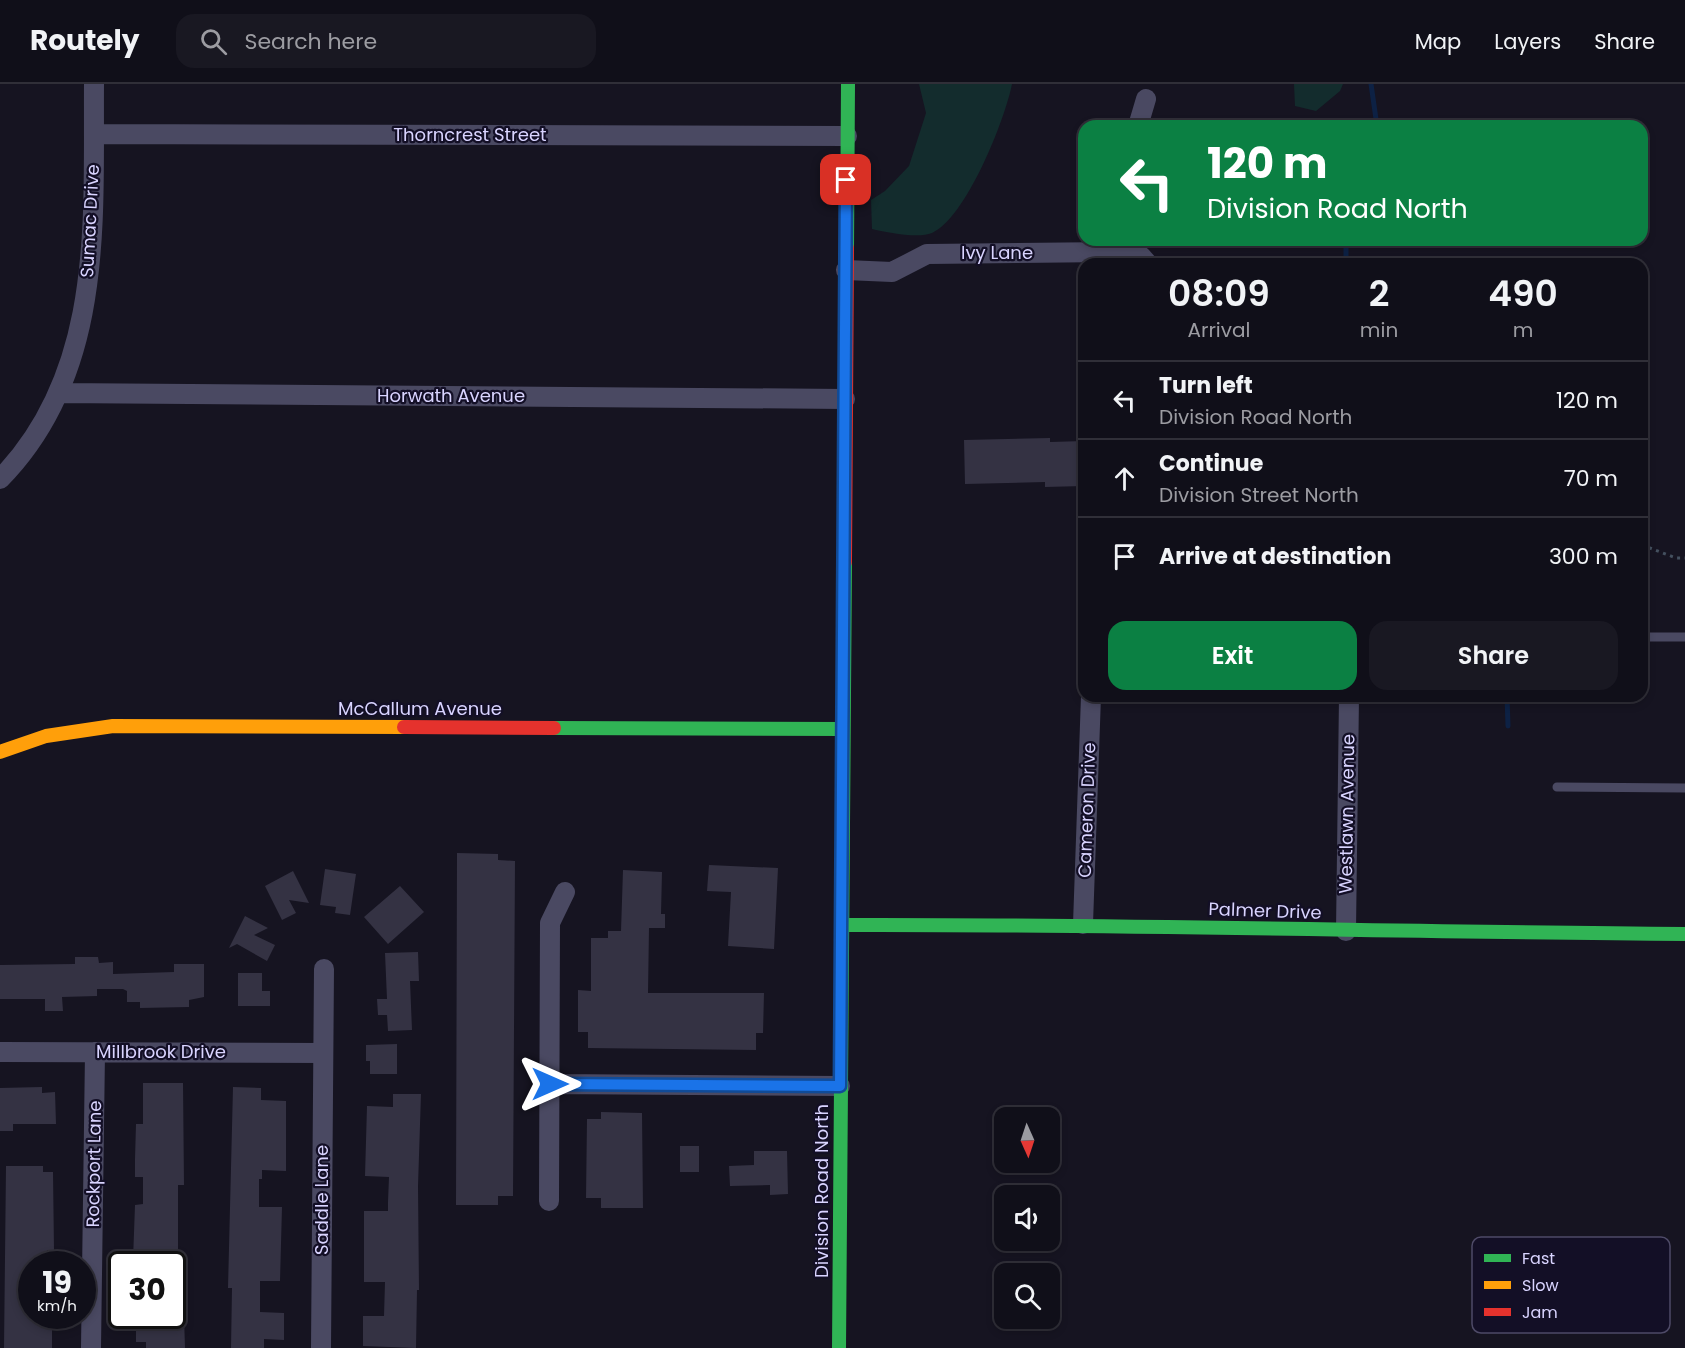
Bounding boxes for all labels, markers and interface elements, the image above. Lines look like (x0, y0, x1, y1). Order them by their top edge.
search box (176, 14, 596, 68)
text: Routely (30, 21, 140, 60)
icon: search (197, 25, 230, 58)
text: Search here (245, 26, 377, 57)
text: Map (1415, 27, 1461, 56)
text: Layers (1494, 27, 1561, 56)
text: Share (1594, 27, 1655, 56)
street label: Thorncrest Street (393, 122, 547, 147)
text: 120 m (1207, 134, 1328, 193)
icon: left (1108, 144, 1186, 222)
pin (820, 154, 871, 205)
icon: arrive (829, 163, 862, 196)
street label: Sumac Drive (74, 164, 105, 278)
text: Division Road North (1207, 190, 1468, 227)
street label: Ivy Lane (961, 240, 1033, 265)
text: 08:09 (1168, 268, 1270, 319)
text: 2 (1369, 268, 1389, 319)
text: 490 (1488, 268, 1558, 319)
text: Arrival (1187, 316, 1250, 344)
text: min (1360, 316, 1398, 344)
text: m (1513, 316, 1533, 344)
text: Turn left (1159, 370, 1253, 401)
street label: Horwath Avenue (377, 383, 525, 408)
icon: left (1108, 384, 1141, 417)
text: 120 m (1556, 385, 1618, 416)
text: Division Road North (1159, 403, 1352, 431)
text: Continue (1159, 448, 1263, 479)
icon: ahead (1108, 462, 1141, 495)
text: 70 m (1564, 463, 1618, 494)
text: Division Street North (1159, 481, 1359, 509)
icon: arrive (1108, 540, 1141, 573)
text: Arrive at destination (1159, 541, 1391, 572)
text: 300 m (1549, 541, 1618, 572)
button: Exit (1108, 621, 1357, 690)
button: Share (1369, 621, 1618, 690)
street label: McCallum Avenue (338, 696, 502, 721)
street label: Westlawn Avenue (1333, 734, 1360, 894)
street label: Cameron Drive (1072, 742, 1101, 878)
street label: Palmer Drive (1208, 896, 1322, 925)
street label: Millbrook Drive (96, 1039, 226, 1064)
position arrow (518, 1052, 582, 1116)
street label: Rockport Lane (80, 1100, 107, 1228)
street label: Division Road North (809, 1104, 834, 1278)
north arrow (994, 1107, 1060, 1173)
map controls (994, 1107, 1060, 1329)
street label: Saddle Lane (309, 1145, 334, 1255)
button: sound (994, 1185, 1060, 1251)
legend (1472, 1237, 1670, 1333)
text: Fast (1522, 1247, 1555, 1270)
speed limit sign: 30 (108, 1251, 186, 1329)
text: 19 (42, 1261, 72, 1304)
button: search (994, 1263, 1060, 1329)
text: Slow (1522, 1274, 1559, 1297)
text: km/h (37, 1295, 77, 1316)
text: Jam (1522, 1301, 1558, 1324)

